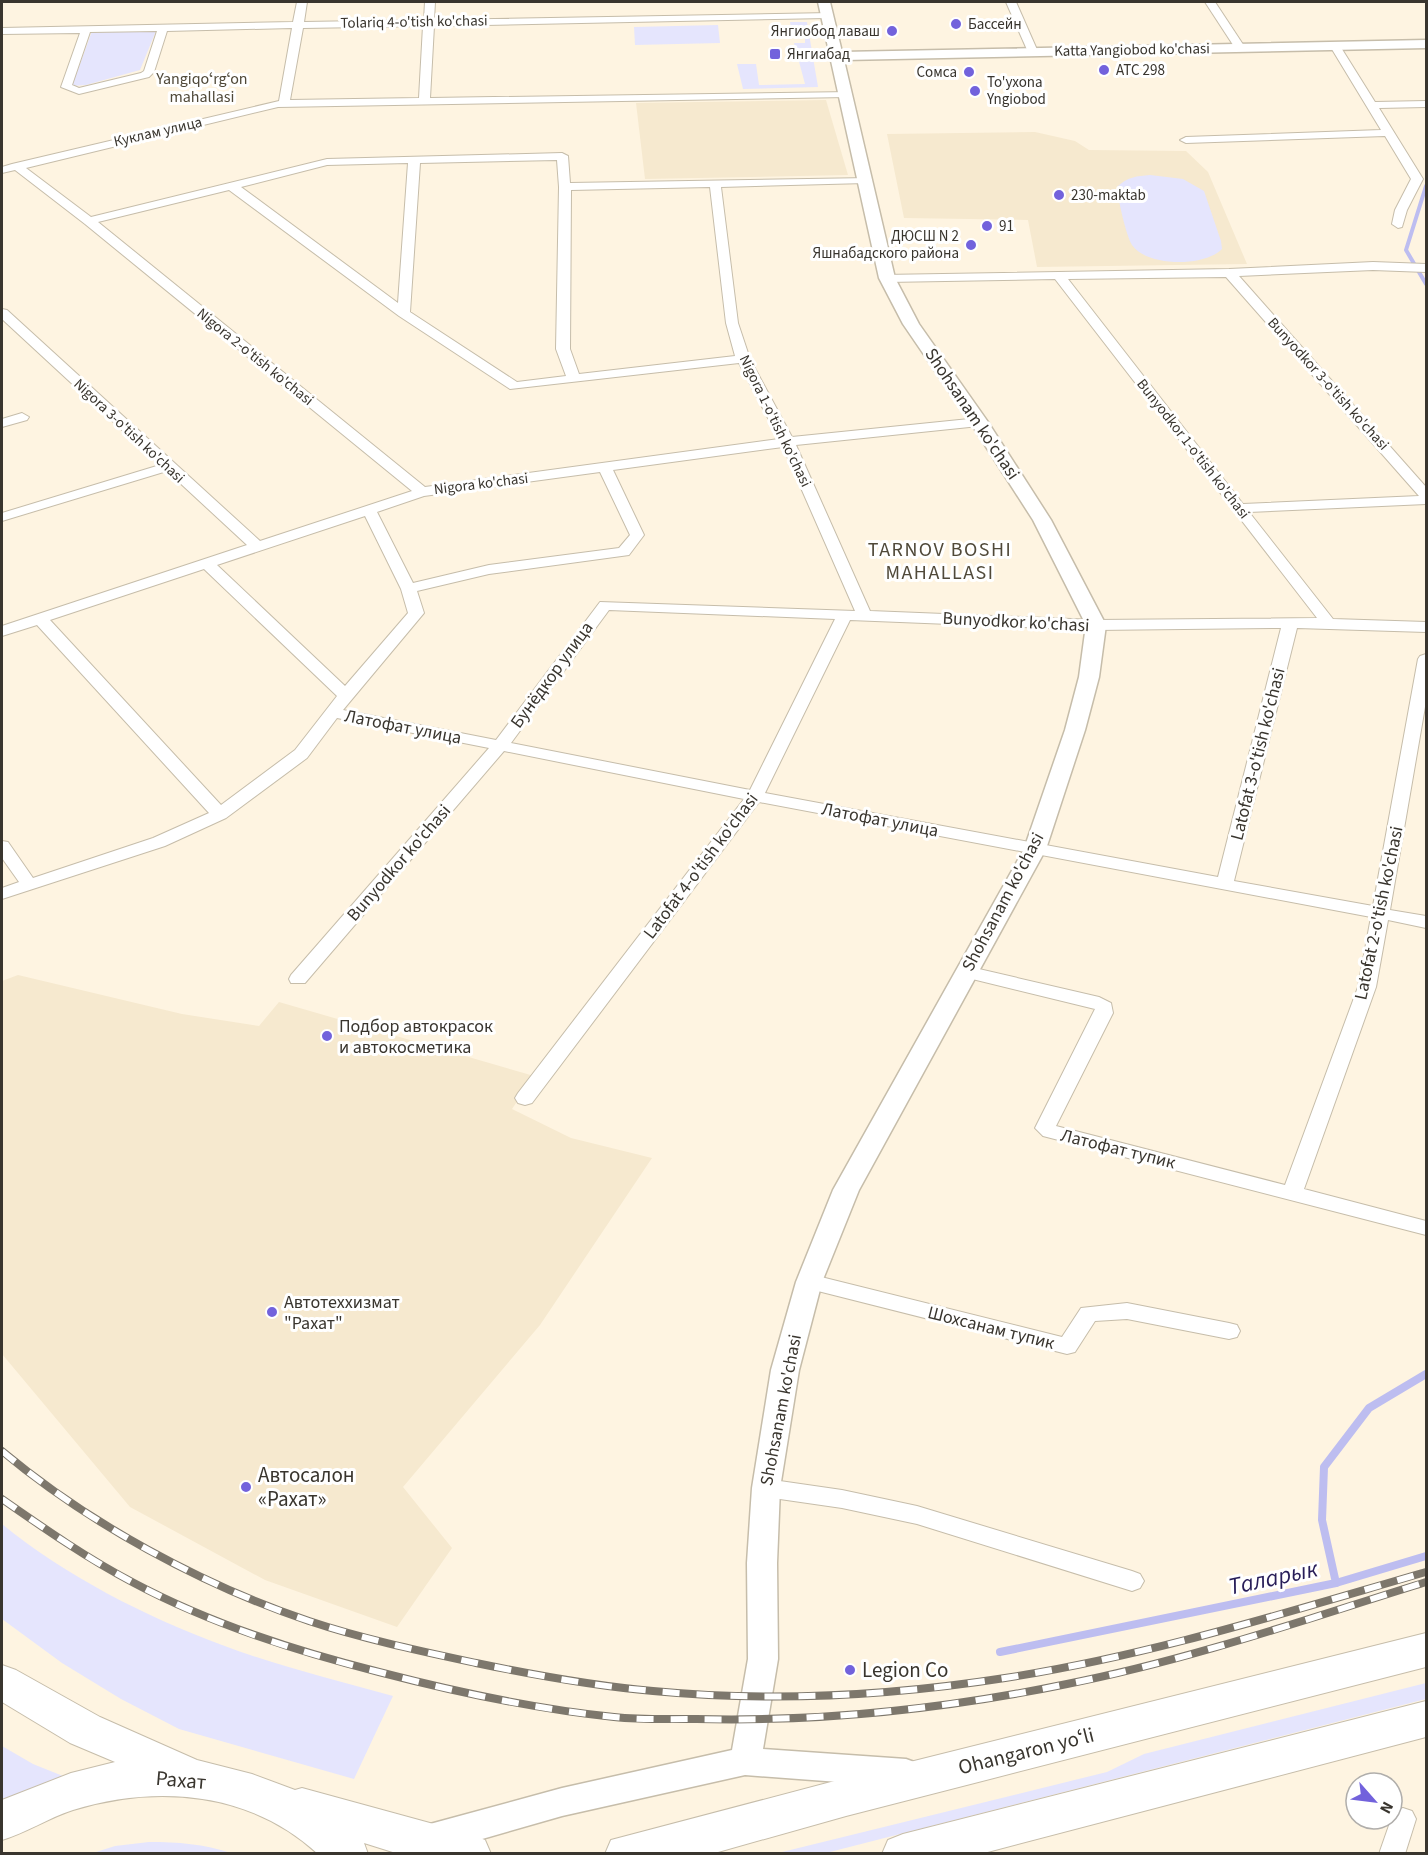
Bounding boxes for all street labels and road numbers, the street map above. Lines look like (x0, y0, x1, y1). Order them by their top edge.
street label: Tolariq 4-o'tish ko'chasi (340, 10, 488, 34)
street label: Katta Yangiobod ko'chasi (1054, 38, 1210, 62)
street label: Куклам улица (112, 112, 204, 152)
street label: Nigora 2-o'tish ko'chasi (192, 303, 318, 411)
street label: Bunyodkor 3-o'tish ko'chasi (1262, 313, 1394, 455)
street label: Shohsanam ko'chasi (919, 343, 1025, 485)
street label: Nigora 1-o'tish ko'chasi (734, 351, 816, 491)
street label: Nigora 3-o'tish ko'chasi (69, 374, 189, 488)
street label: Bunyodkor 1-o'tish ko'chasi (1132, 375, 1254, 523)
street label: Nigora ko'chasi (433, 468, 529, 500)
street label: Bunyodkor ko'chasi (942, 606, 1090, 638)
street label: Бунёдкор улица (505, 617, 599, 733)
street label: Latofat 3-o'tish ko'chasi (1224, 665, 1292, 843)
street label: Латофат улица (342, 703, 464, 751)
street label: Latofat 4-o'tish ko'chasi (638, 788, 764, 944)
street label: Латофат улица (819, 796, 941, 844)
street label: Bunyodkor ko'chasi (341, 799, 457, 927)
street label: Latofat 2-o'tish ko'chasi (1348, 824, 1410, 1002)
street label: Shohsanam ko'chasi (956, 828, 1050, 976)
street label: Латофат тупик (1058, 1123, 1178, 1175)
street label: Шохсанам тупик (925, 1300, 1057, 1356)
street label: Shohsanam ko'chasi (754, 1332, 808, 1488)
street label: Ohangaron yoʻli (955, 1720, 1097, 1782)
street label: Рахат (154, 1763, 208, 1797)

